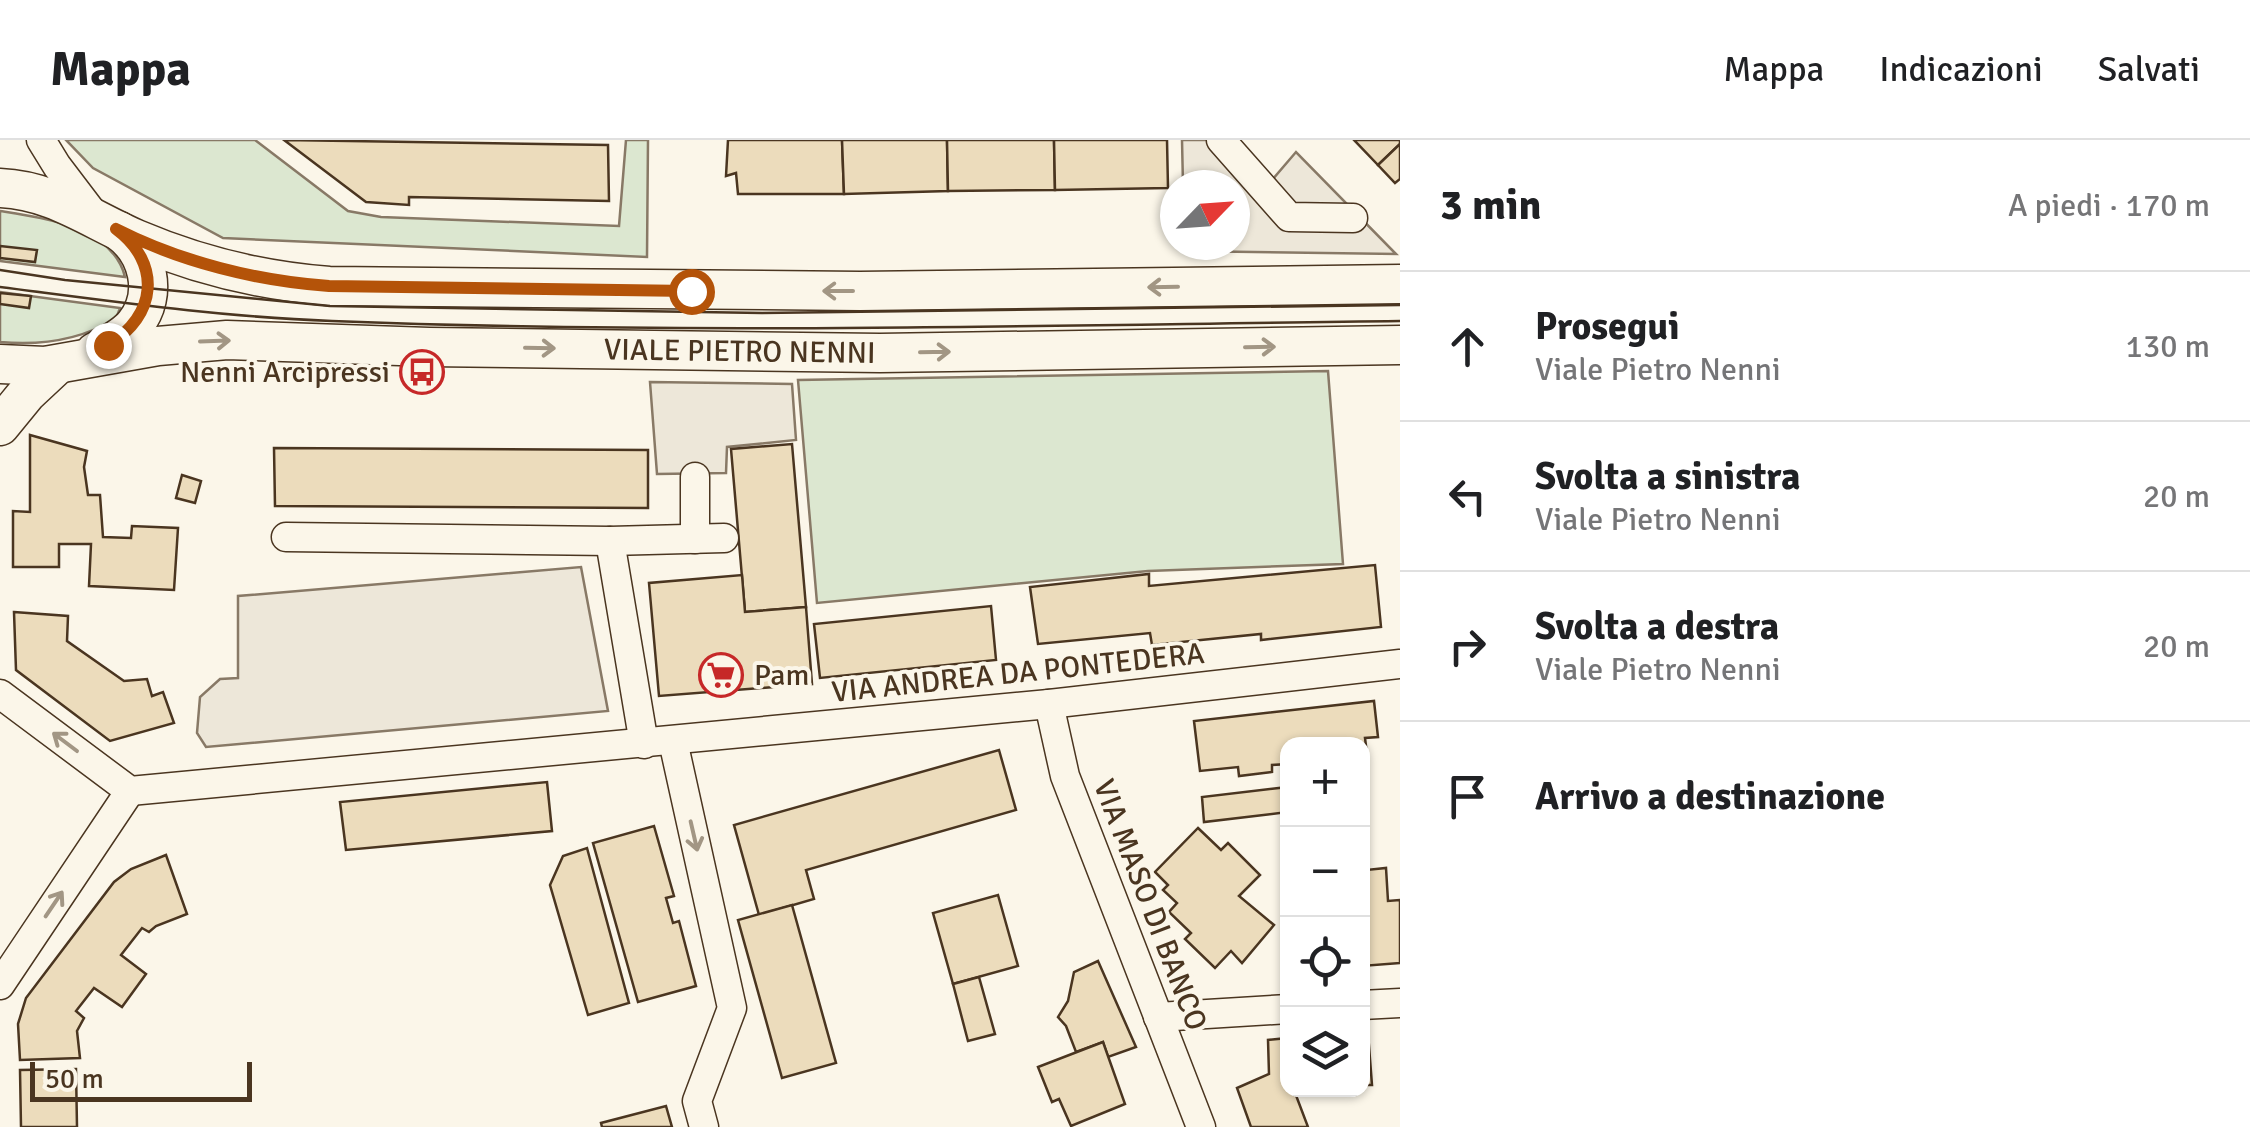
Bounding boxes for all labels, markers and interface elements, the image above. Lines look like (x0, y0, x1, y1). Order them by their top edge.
text: Mappa (50, 40, 191, 99)
text: Mappa (1723, 48, 1824, 91)
text: Indicazioni (1879, 48, 2043, 91)
text: Salvati (2098, 48, 2200, 91)
north arrow (1160, 170, 1250, 260)
text: 3 min (1440, 180, 1541, 231)
text: A piedi · 170 m (2008, 186, 2210, 225)
route start (669, 269, 715, 315)
one-way arrow (1147, 277, 1179, 296)
one-way arrow (822, 282, 854, 300)
text: Prosegui (1535, 303, 1680, 350)
icon: ahead (1440, 319, 1495, 374)
route end (86, 323, 132, 369)
text: 130 m (2126, 327, 2210, 366)
one-way arrow (199, 331, 231, 350)
street label: VIALE PIETRO NENNI (604, 331, 876, 371)
one-way arrow (1244, 338, 1276, 356)
one-way arrow (524, 339, 556, 358)
one-way arrow (918, 342, 951, 362)
bus stop icon: Nenni Arcipressi (399, 349, 445, 395)
text: Viale Pietro Nenni (1535, 350, 1781, 389)
place label: Nenni Arcipressi (180, 354, 390, 391)
text: Svolta a sinistra (1535, 453, 1800, 500)
icon: left (1440, 469, 1495, 524)
text: 20 m (2143, 477, 2210, 516)
text: Viale Pietro Nenni (1535, 500, 1781, 539)
text: Svolta a destra (1535, 603, 1779, 650)
icon: right (1440, 619, 1495, 674)
text: 20 m (2143, 627, 2210, 666)
street label: VIA ANDREA DA PONTEDERA (830, 635, 1206, 711)
text: Viale Pietro Nenni (1535, 650, 1781, 689)
supermarket icon: Pam (698, 652, 744, 698)
place label: Pam (754, 657, 809, 694)
one-way arrow (52, 732, 79, 753)
map controls (1280, 737, 1370, 1097)
button: + (1280, 737, 1370, 827)
icon: arrive (1440, 769, 1495, 824)
text: Arrivo a destinazione (1535, 773, 1885, 820)
street label: VIA MASO DI BANCO (1085, 774, 1215, 1036)
one-way arrow (686, 819, 704, 851)
button: − (1280, 827, 1370, 917)
one-way arrow (43, 891, 64, 919)
button: locate (1280, 917, 1370, 1007)
button: layers (1280, 1007, 1370, 1097)
scale bar (30, 1057, 252, 1102)
text: 50 m (45, 1062, 104, 1096)

